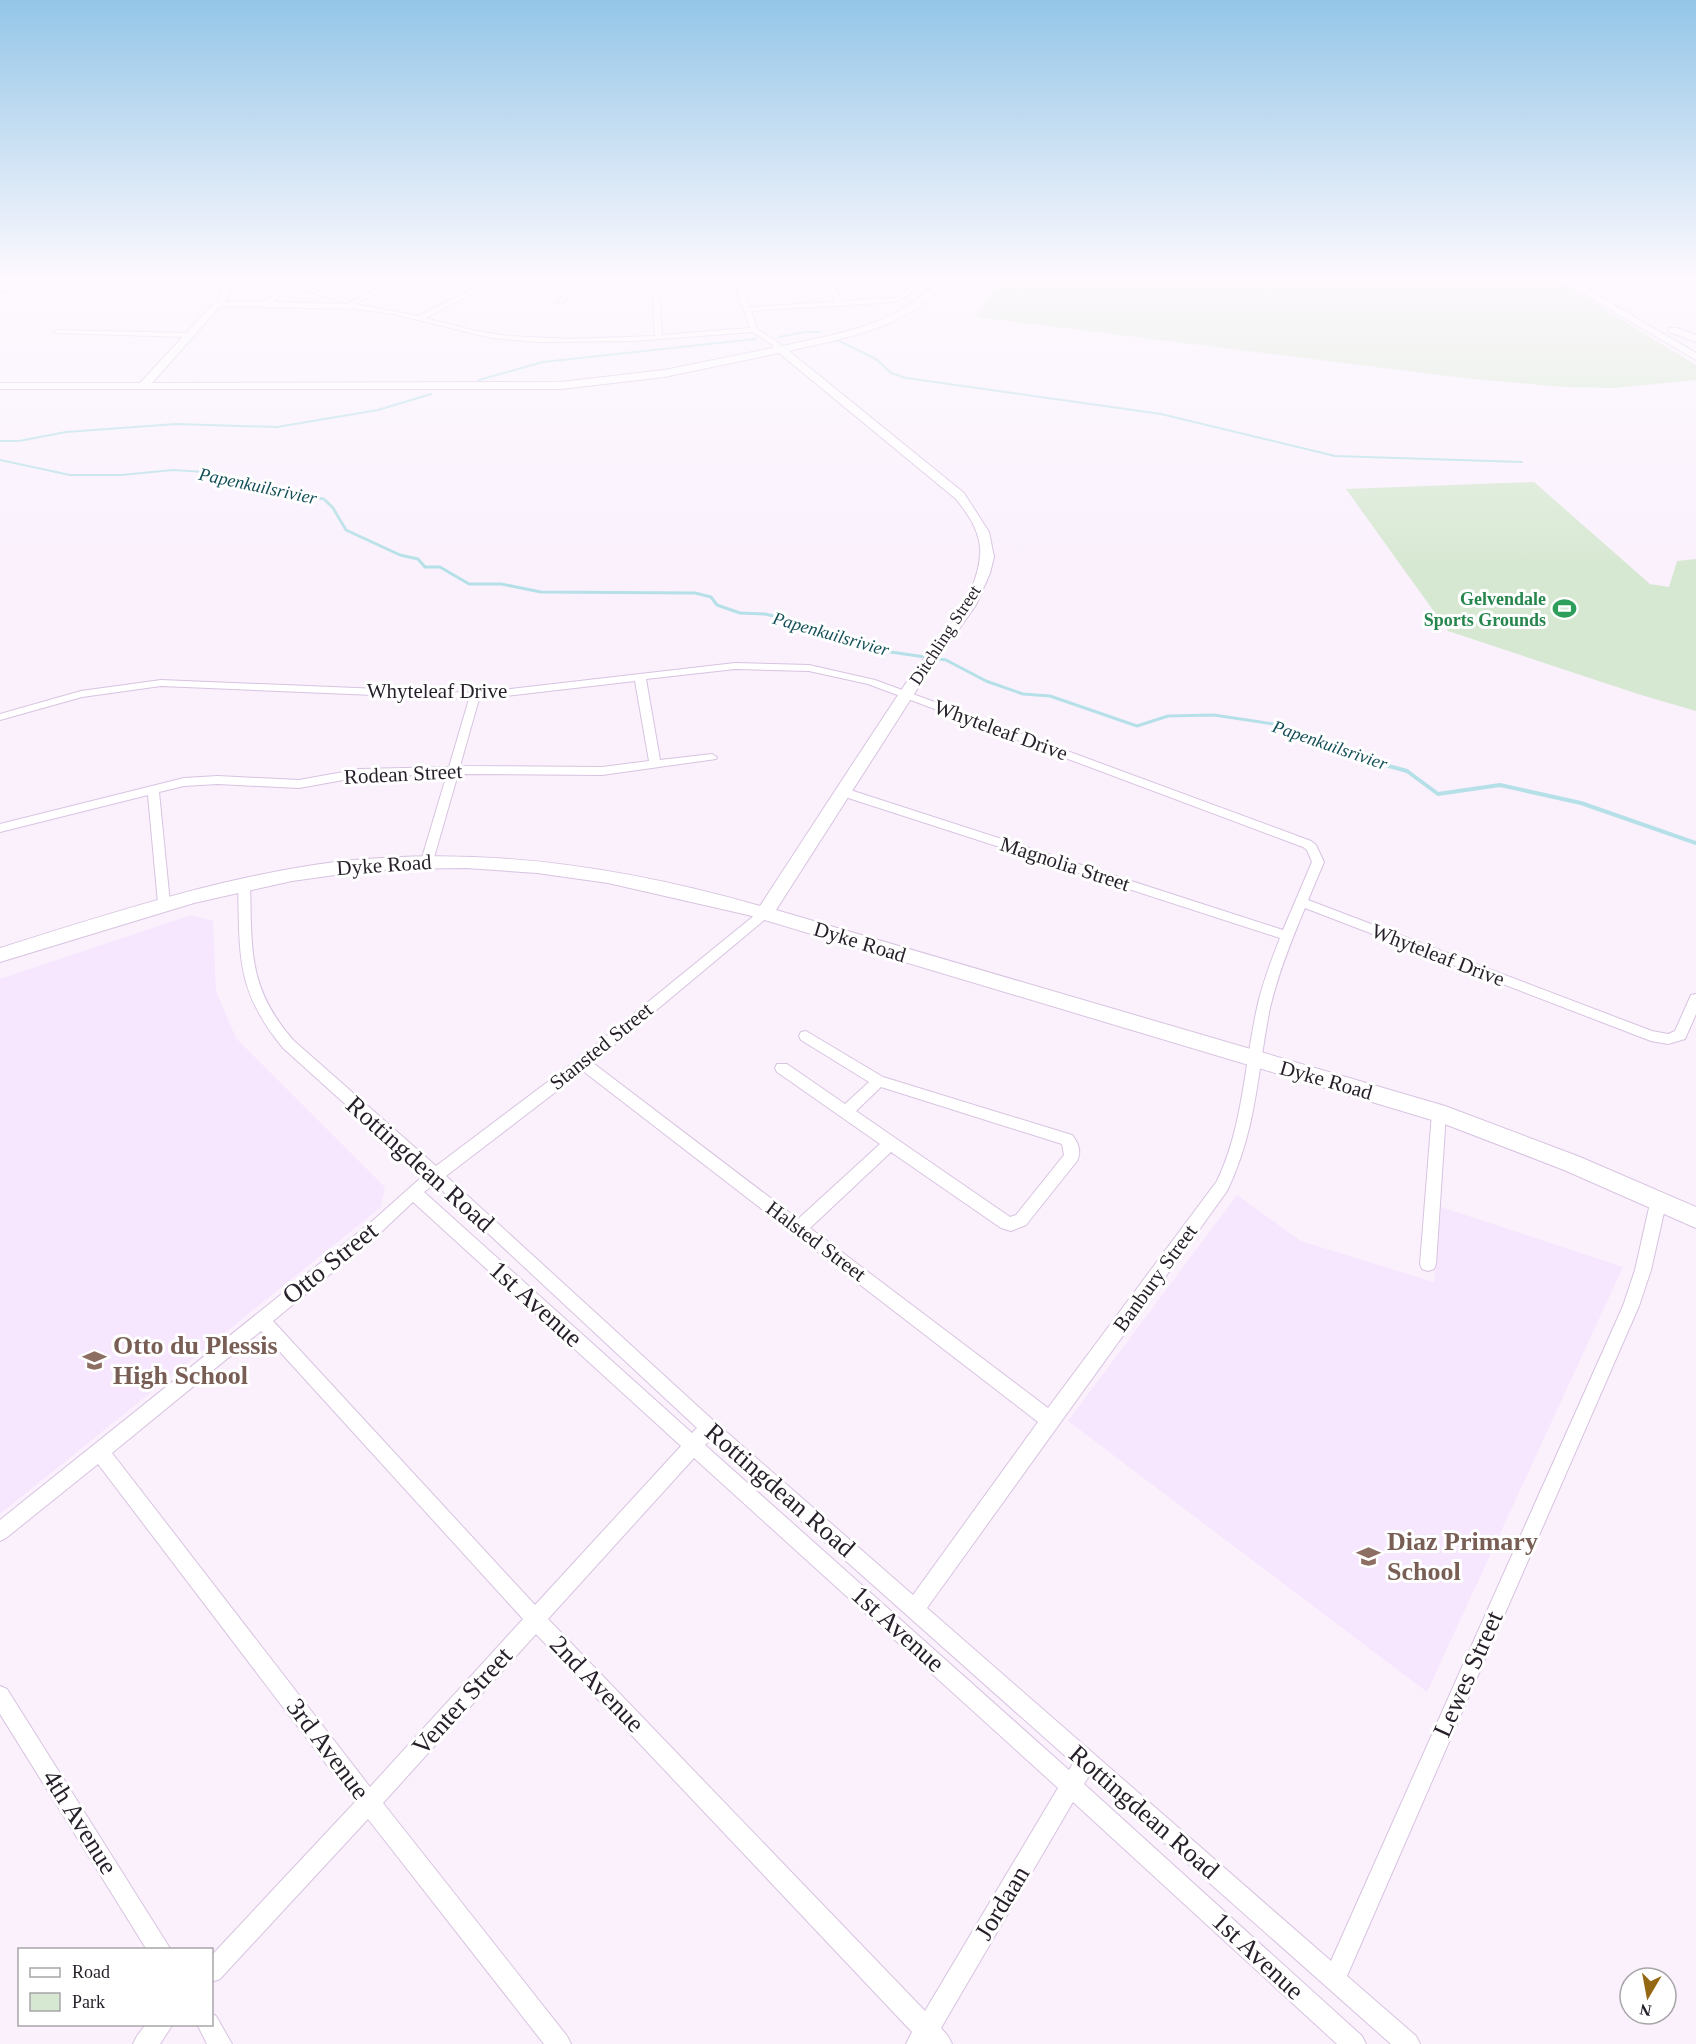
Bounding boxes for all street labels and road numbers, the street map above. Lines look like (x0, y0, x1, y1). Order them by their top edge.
street label: Ditchling Street (905, 582, 985, 688)
street label: Whyteleaf Drive (367, 679, 507, 703)
street label: Whyteleaf Drive (931, 695, 1071, 765)
street label: Rodean Street (343, 759, 463, 789)
street label: Magnolia Street (997, 832, 1133, 896)
street label: Dyke Road (336, 850, 433, 880)
street label: Dyke Road (811, 917, 909, 968)
street label: Whyteleaf Drive (1368, 919, 1508, 991)
street label: Stansted Street (545, 997, 657, 1095)
street label: Dyke Road (1277, 1055, 1375, 1105)
street label: Rottingdean Road (340, 1090, 500, 1238)
street label: Halsted Street (762, 1196, 871, 1286)
street label: Otto Street (277, 1216, 384, 1310)
street label: Banbury Street (1108, 1220, 1202, 1336)
street label: 1st Avenue (484, 1255, 588, 1353)
street label: Rottingdean Road (699, 1417, 861, 1563)
street label: 1st Avenue (846, 1580, 950, 1678)
street label: Lewes Street (1427, 1606, 1509, 1742)
street label: 2nd Avenue (544, 1630, 650, 1738)
street label: Venter Street (406, 1641, 518, 1761)
street label: 3rd Avenue (281, 1693, 375, 1805)
street label: Rottingdean Road (1063, 1739, 1225, 1885)
street label: 4th Avenue (37, 1765, 123, 1879)
street label: Jordaan (969, 1861, 1035, 1945)
street label: 1st Avenue (1206, 1906, 1310, 2006)

